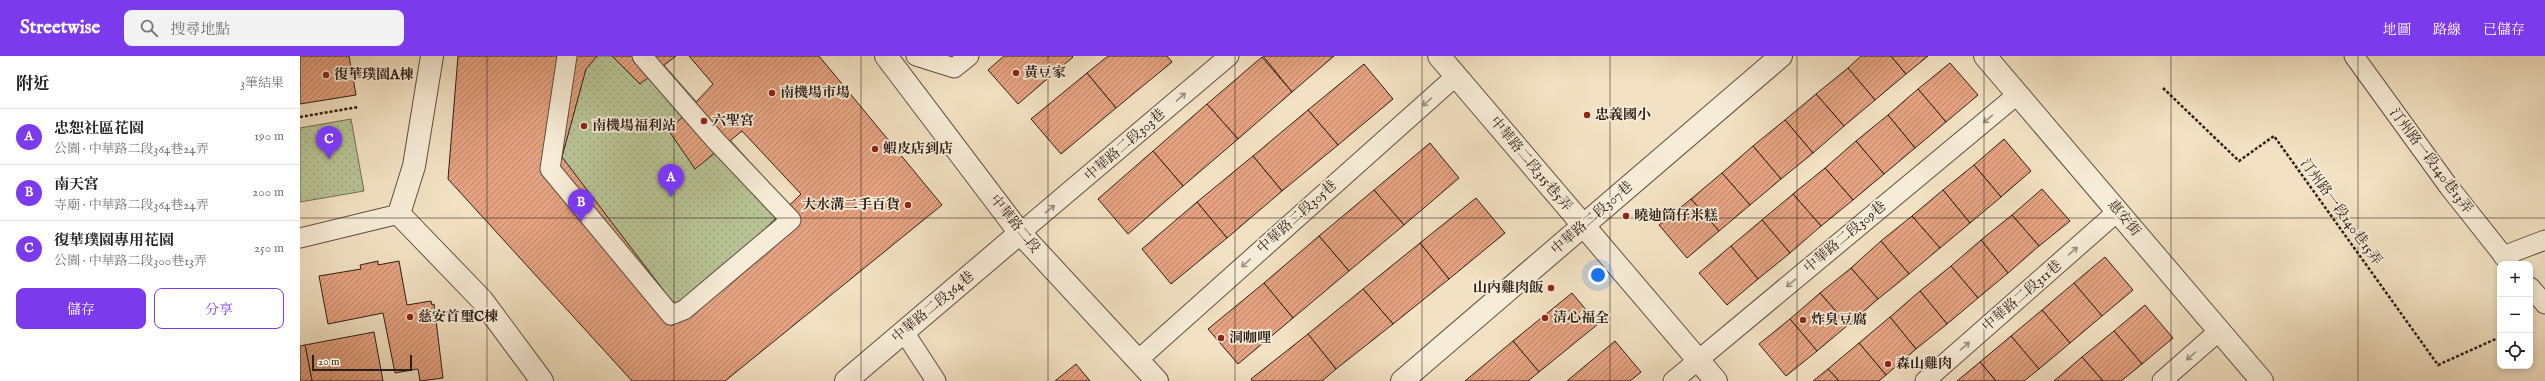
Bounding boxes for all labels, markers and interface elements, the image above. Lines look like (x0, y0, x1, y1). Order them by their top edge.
search box (124, 10, 404, 46)
text: Streetwise (20, 16, 100, 40)
icon: search (138, 17, 160, 39)
text: 搜尋地點 (170, 20, 230, 39)
text: 地圖 (2383, 21, 2411, 39)
text: 路線 (2433, 21, 2461, 39)
text: 已儲存 (2483, 21, 2525, 39)
place label: 黃豆家 (1024, 64, 1066, 82)
place label: 復華璞園A棟 (334, 66, 413, 84)
marker: 黃豆家 (1011, 68, 1021, 78)
marker: 復華璞園A棟 (321, 70, 331, 80)
text: 附近 (16, 74, 50, 95)
text: 3筆結果 (240, 75, 284, 92)
place label: 南機場市場 (780, 84, 850, 102)
marker: 南機場市場 (767, 88, 777, 98)
one-way arrow (1176, 93, 1187, 102)
one-way arrow (1422, 97, 1432, 107)
street label: 中華路二段303巷 (1081, 105, 1169, 185)
street label: 汀州路一段140巷13弄 (2385, 105, 2477, 217)
place label: 忠義國小 (1595, 106, 1651, 124)
marker: 忠義國小 (1582, 110, 1592, 120)
place label: 六聖宮 (712, 112, 754, 130)
street label: 中華路二段315巷5弄 (1486, 113, 1576, 215)
one-way arrow (1982, 114, 1993, 123)
marker: 六聖宮 (699, 116, 709, 126)
place label: 南機場福利站 (592, 117, 676, 135)
text: 忠恕社區花園 (54, 119, 144, 138)
marker: 南機場福利站 (579, 121, 589, 131)
pin: C (316, 126, 342, 159)
text: A (25, 128, 33, 145)
text: 190 m (254, 128, 284, 145)
place label: 蝦皮店到店 (883, 140, 953, 158)
text: 公園 · 中華路二段364巷24弄 (54, 141, 209, 158)
marker: 蝦皮店到店 (870, 144, 880, 154)
street label: 汀州路一段140巷15弄 (2296, 155, 2386, 269)
pin: A (658, 164, 684, 197)
text: 南天宮 (54, 175, 99, 194)
street label: 中華路二段305巷 (1253, 176, 1341, 258)
street label: 中華路二段307巷 (1547, 178, 1637, 258)
text: B (25, 184, 33, 201)
text: 200 m (252, 184, 284, 201)
pin: B (568, 189, 594, 222)
street label: 中華路二段 (986, 191, 1044, 257)
place label: 大水溝二手百貨 (802, 196, 900, 214)
street label: 惠安街 (2104, 196, 2144, 240)
text: 寺廟 · 中華路二段364巷24弄 (54, 197, 209, 214)
street label: 中華路二段309巷 (1800, 197, 1890, 277)
marker: 大水溝二手百貨 (903, 200, 913, 210)
one-way arrow (1045, 204, 1056, 213)
place label: 曉迪筒仔米糕 (1634, 207, 1718, 225)
marker: 曉迪筒仔米糕 (1621, 211, 1631, 221)
text: 復華璞園專用花園 (54, 231, 174, 250)
text: C (24, 240, 34, 257)
text: 250 m (254, 240, 284, 257)
one-way arrow (2067, 247, 2077, 256)
text: 公園 · 中華路二段300巷13弄 (54, 253, 207, 270)
street label: 中華路二段311巷 (1978, 257, 2066, 335)
one-way arrow (1241, 258, 1251, 268)
map controls (2497, 261, 2533, 369)
button: + (2497, 261, 2533, 297)
your location (1588, 265, 1608, 285)
street label: 中華路二段364巷 (888, 267, 978, 347)
one-way arrow (1786, 278, 1796, 287)
place label: 山內雞肉飯 (1473, 279, 1544, 297)
marker: 山內雞肉飯 (1546, 283, 1556, 293)
button: 儲存 (16, 288, 146, 329)
button: 分享 (154, 288, 284, 329)
button: − (2497, 297, 2533, 333)
place label: 慈安首璽C棟 (418, 308, 498, 326)
place label: 清心福全 (1553, 309, 1609, 327)
place label: 炸臭豆腐 (1811, 311, 1867, 329)
marker: 慈安首璽C棟 (405, 312, 415, 322)
marker: 清心福全 (1540, 313, 1550, 323)
marker: 炸臭豆腐 (1798, 315, 1808, 325)
place label: 洞咖哩 (1229, 329, 1271, 347)
marker: 洞咖哩 (1216, 333, 1226, 343)
button: locate (2497, 333, 2533, 369)
one-way arrow (1959, 342, 1969, 351)
one-way arrow (2185, 352, 2196, 361)
scale bar (312, 353, 412, 372)
text: 20 m (318, 355, 339, 369)
place label: 森山雞肉 (1896, 355, 1952, 373)
marker: 森山雞肉 (1883, 359, 1893, 369)

